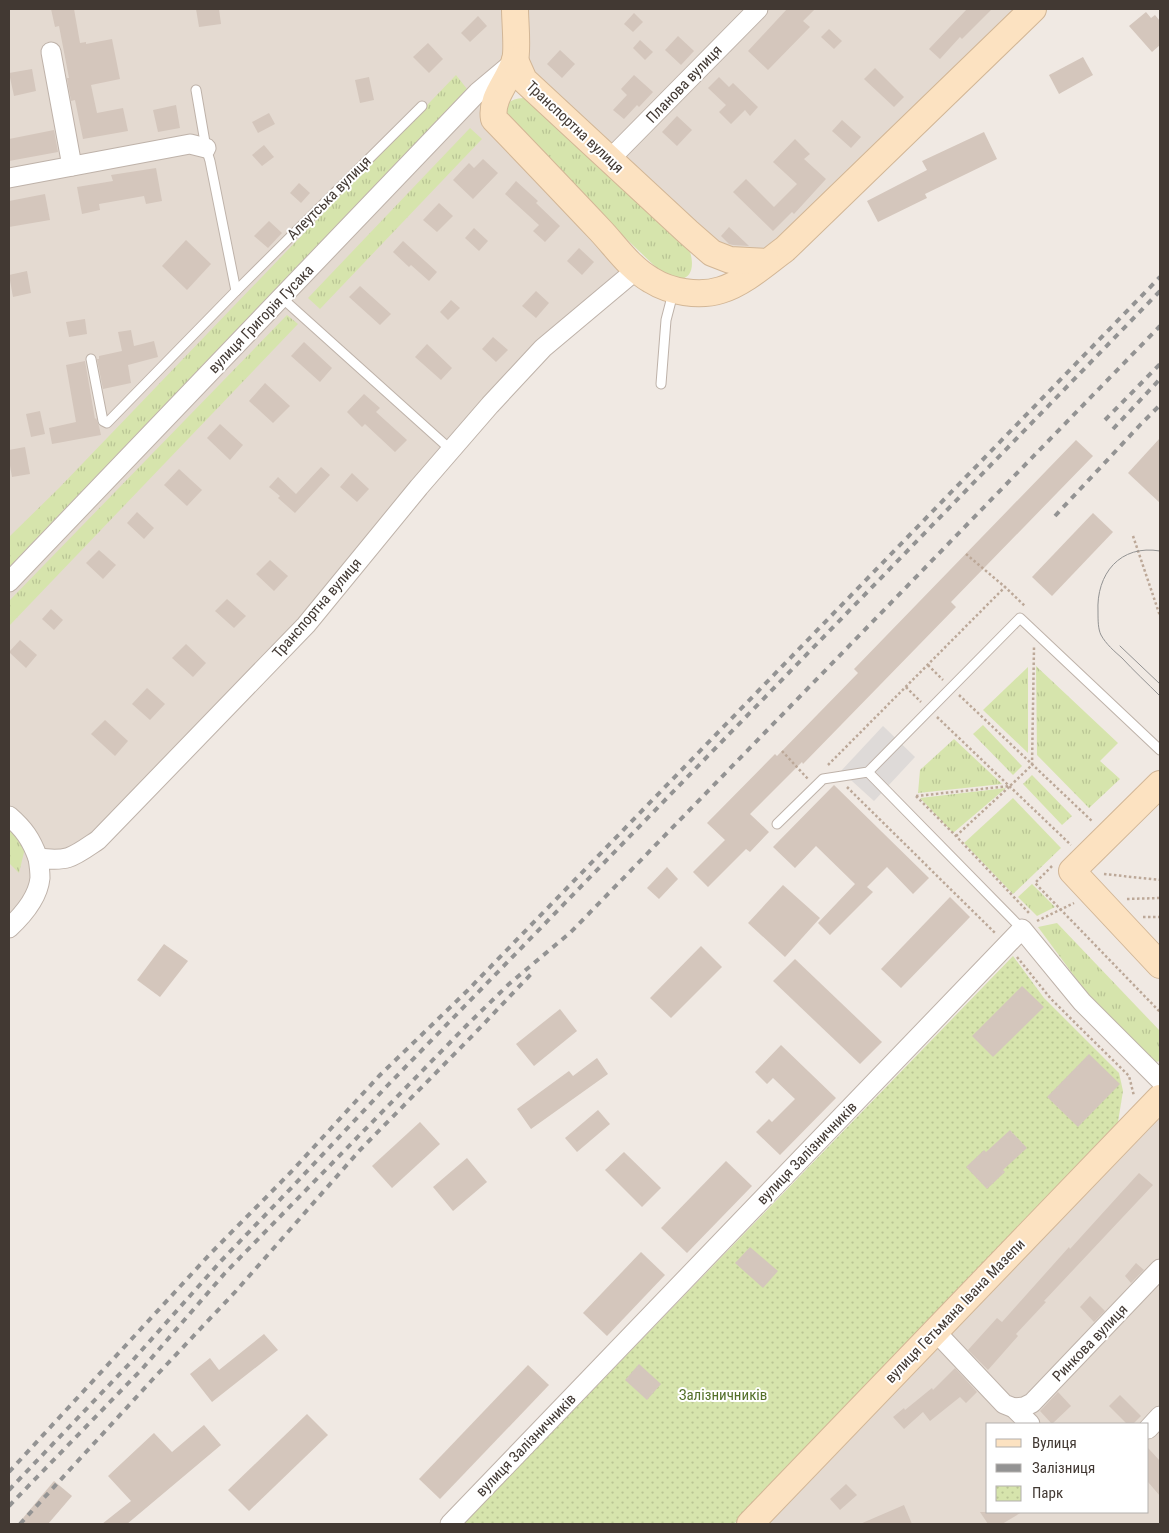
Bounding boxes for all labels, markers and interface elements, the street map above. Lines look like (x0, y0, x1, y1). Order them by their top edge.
street label: Планова вулиця (642, 41, 726, 127)
street label: Транспортна вулиця (523, 77, 627, 177)
street label: Алеутська вулиця (283, 152, 375, 244)
street label: вулиця Григорія Гусака (205, 261, 317, 377)
street label: Транспортна вулиця (269, 554, 365, 662)
street label: вулиця Залізничників (753, 1098, 861, 1208)
street label: вулиця Гетьмана Івана Мазепи (881, 1235, 1029, 1387)
street label: Ринкова вулиця (1049, 1301, 1131, 1385)
park label: Залізничників (679, 1386, 767, 1404)
street label: вулиця Залізничників (472, 1390, 580, 1500)
legend (986, 1423, 1149, 1513)
text: Вулиця (1032, 1434, 1077, 1452)
text: Залізниця (1032, 1459, 1095, 1477)
text: Парк (1032, 1484, 1063, 1502)

